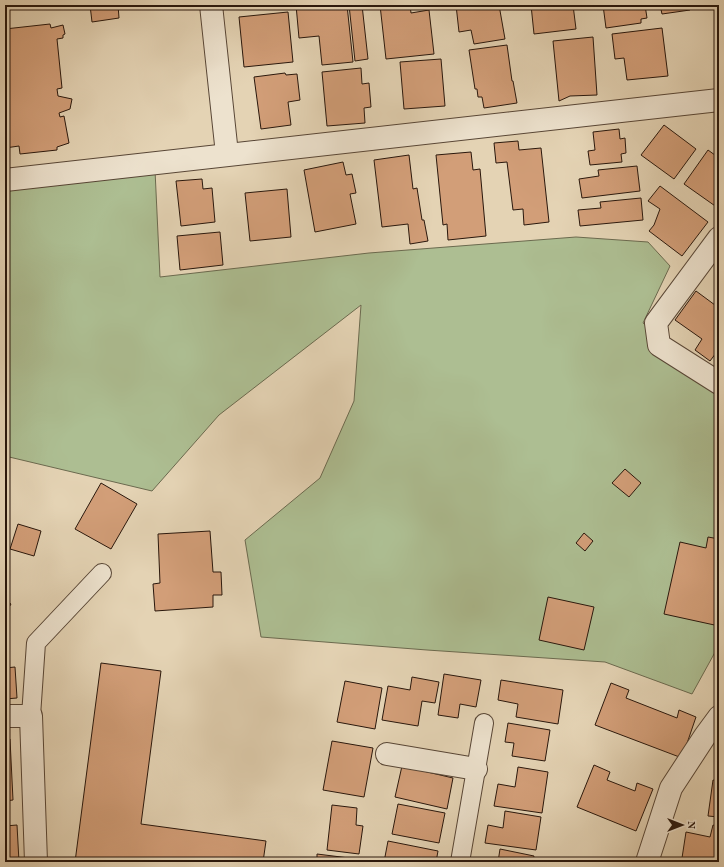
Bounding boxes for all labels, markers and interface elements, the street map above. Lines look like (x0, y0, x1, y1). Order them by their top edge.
north arrow (662, 805, 702, 845)
text: N (685, 821, 696, 830)

